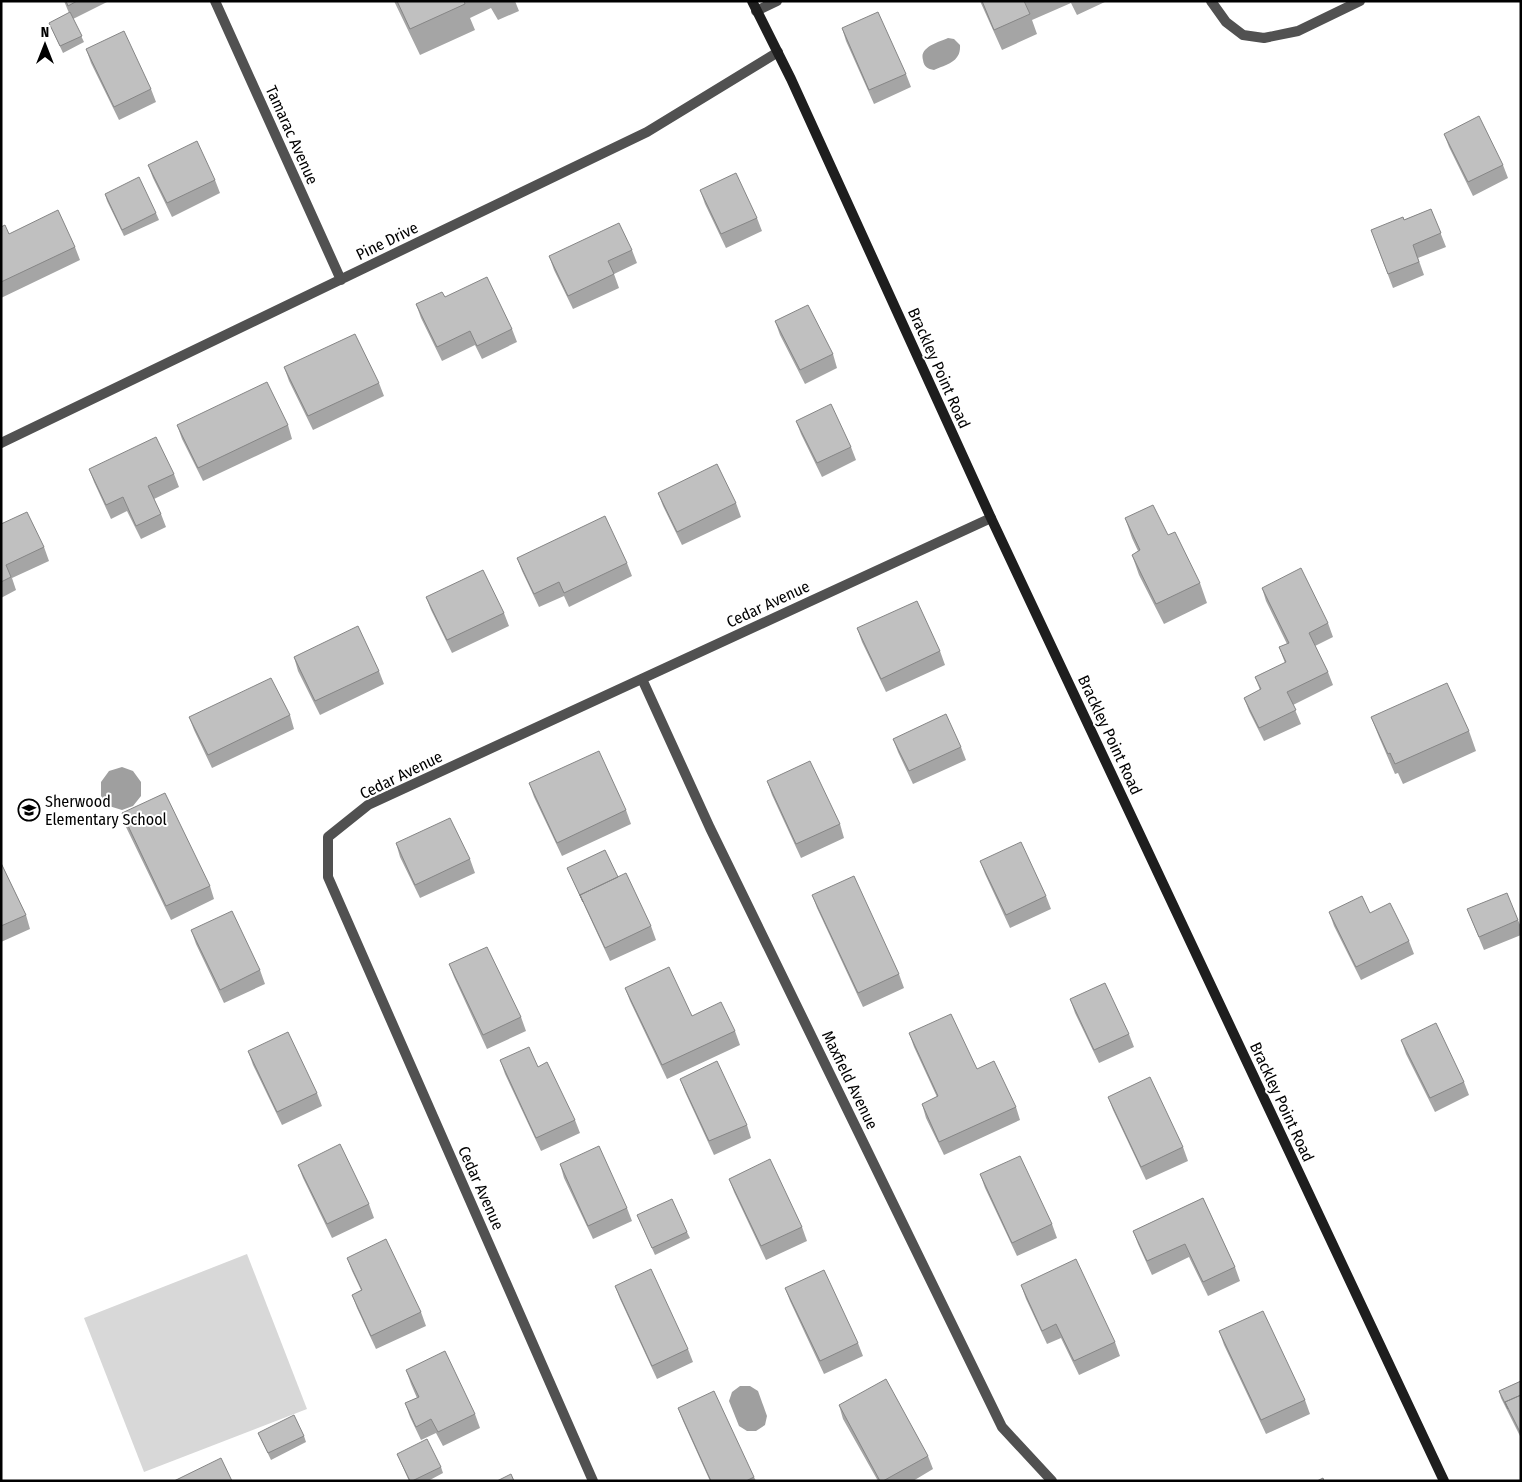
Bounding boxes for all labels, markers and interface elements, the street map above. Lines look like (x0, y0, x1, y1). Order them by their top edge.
north arrow (20, 20, 70, 70)
text: N (41, 24, 49, 41)
street label: Tamarac Avenue (262, 83, 322, 187)
street label: Pine Drive (353, 218, 421, 264)
street label: Brackley Point Road (904, 305, 974, 431)
street label: Cedar Avenue (723, 576, 813, 632)
street label: Brackley Point Road (1074, 672, 1146, 798)
street label: Cedar Avenue (357, 747, 445, 803)
place label: Sherwood Elementary School (45, 792, 167, 829)
school or university icon: Sherwood Elementary School (17, 798, 41, 822)
street label: Maxfield Avenue (818, 1028, 882, 1132)
street label: Brackley Point Road (1246, 1039, 1318, 1165)
street label: Cedar Avenue (454, 1143, 508, 1233)

